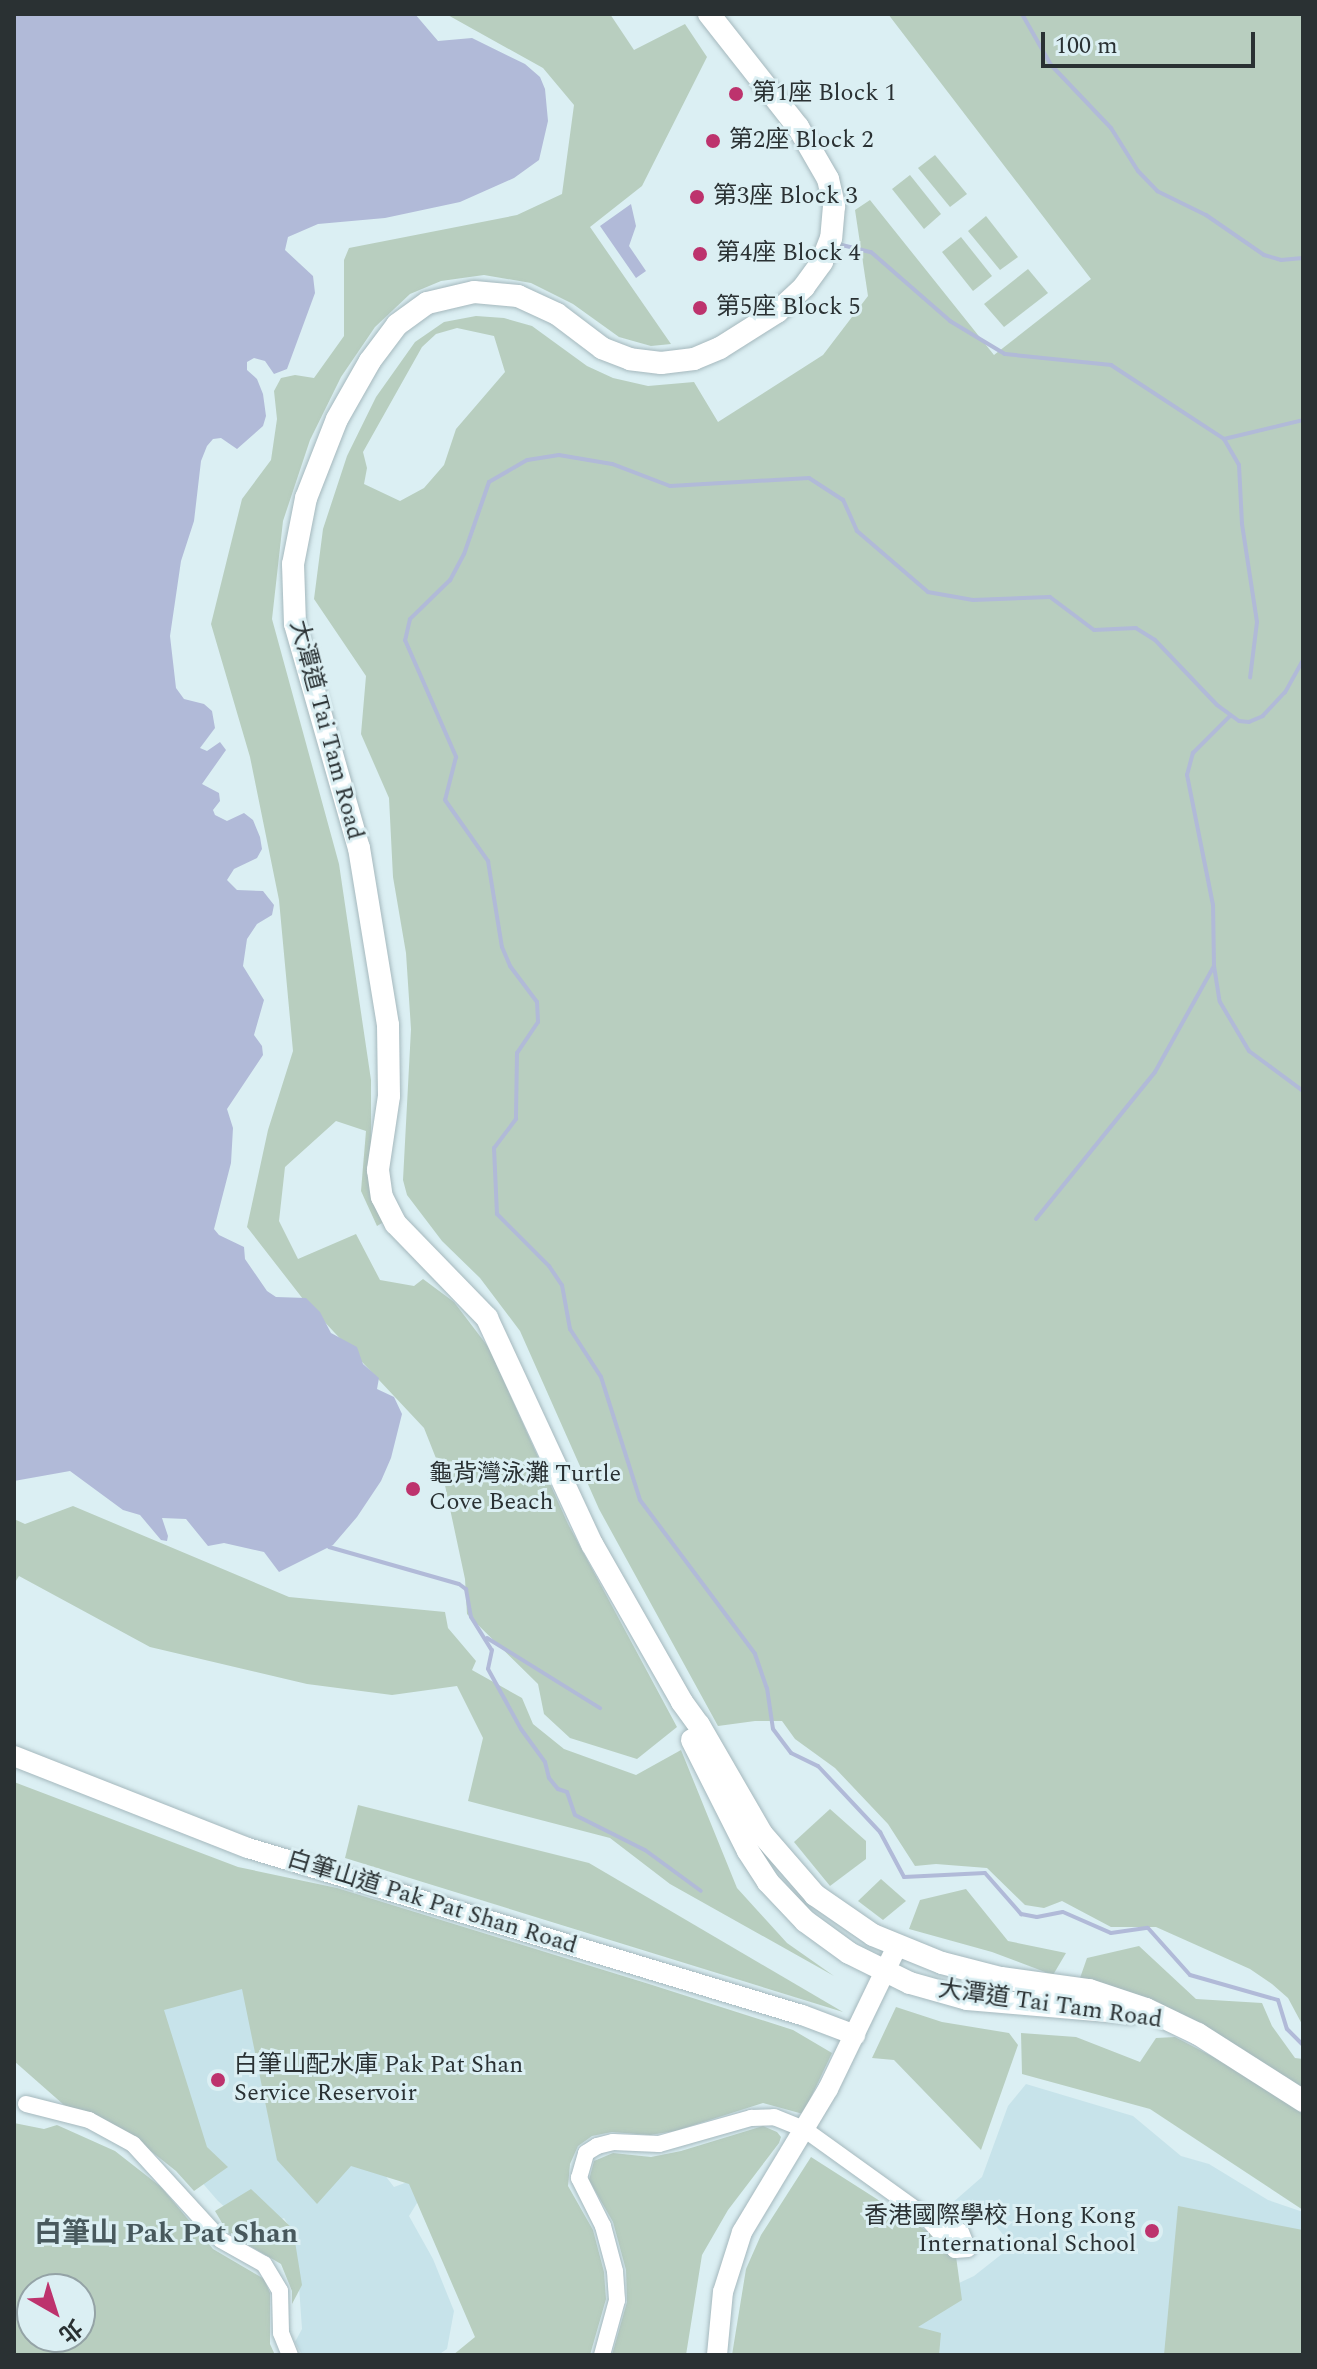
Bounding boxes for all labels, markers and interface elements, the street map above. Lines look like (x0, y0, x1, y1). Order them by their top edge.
scale bar (1045, 16, 1259, 66)
text: 100 m (1055, 28, 1118, 64)
place label: 第1座 Block 1 (752, 80, 897, 108)
marker: 第1座 Block 1 (727, 85, 745, 103)
place label: 第2座 Block 2 (729, 127, 874, 155)
marker: 第2座 Block 2 (704, 132, 722, 150)
place label: 第3座 Block 3 (713, 183, 858, 211)
marker: 第3座 Block 3 (688, 188, 706, 206)
place label: 第4座 Block 4 (716, 240, 861, 268)
marker: 第4座 Block 4 (691, 245, 709, 263)
place label: 第5座 Block 5 (716, 294, 861, 322)
marker: 第5座 Block 5 (691, 299, 709, 317)
street label: 大潭道 Tai Tam Road (283, 617, 369, 843)
place label: 龜背灣泳灘 Turtle Cove Beach (429, 1461, 621, 1517)
marker: 龜背灣泳灘 Turtle Cove Beach (404, 1480, 422, 1498)
street label: 白筆山道 Pak Pat Shan Road (284, 1845, 580, 1961)
street label: 大潭道 Tai Tam Road (936, 1975, 1164, 2035)
place label: 白筆山配水庫 Pak Pat Shan Service Reservoir (234, 2052, 523, 2108)
marker: 白筆山配水庫 Pak Pat Shan Service Reservoir (209, 2071, 227, 2089)
place label: 香港國際學校 Hong Kong International School (864, 2203, 1136, 2259)
district label: 白筆山 Pak Pat Shan (34, 2217, 298, 2251)
marker: 香港國際學校 Hong Kong International School (1143, 2222, 1161, 2240)
north arrow (16, 2273, 96, 2353)
text: 北 (51, 2311, 89, 2350)

